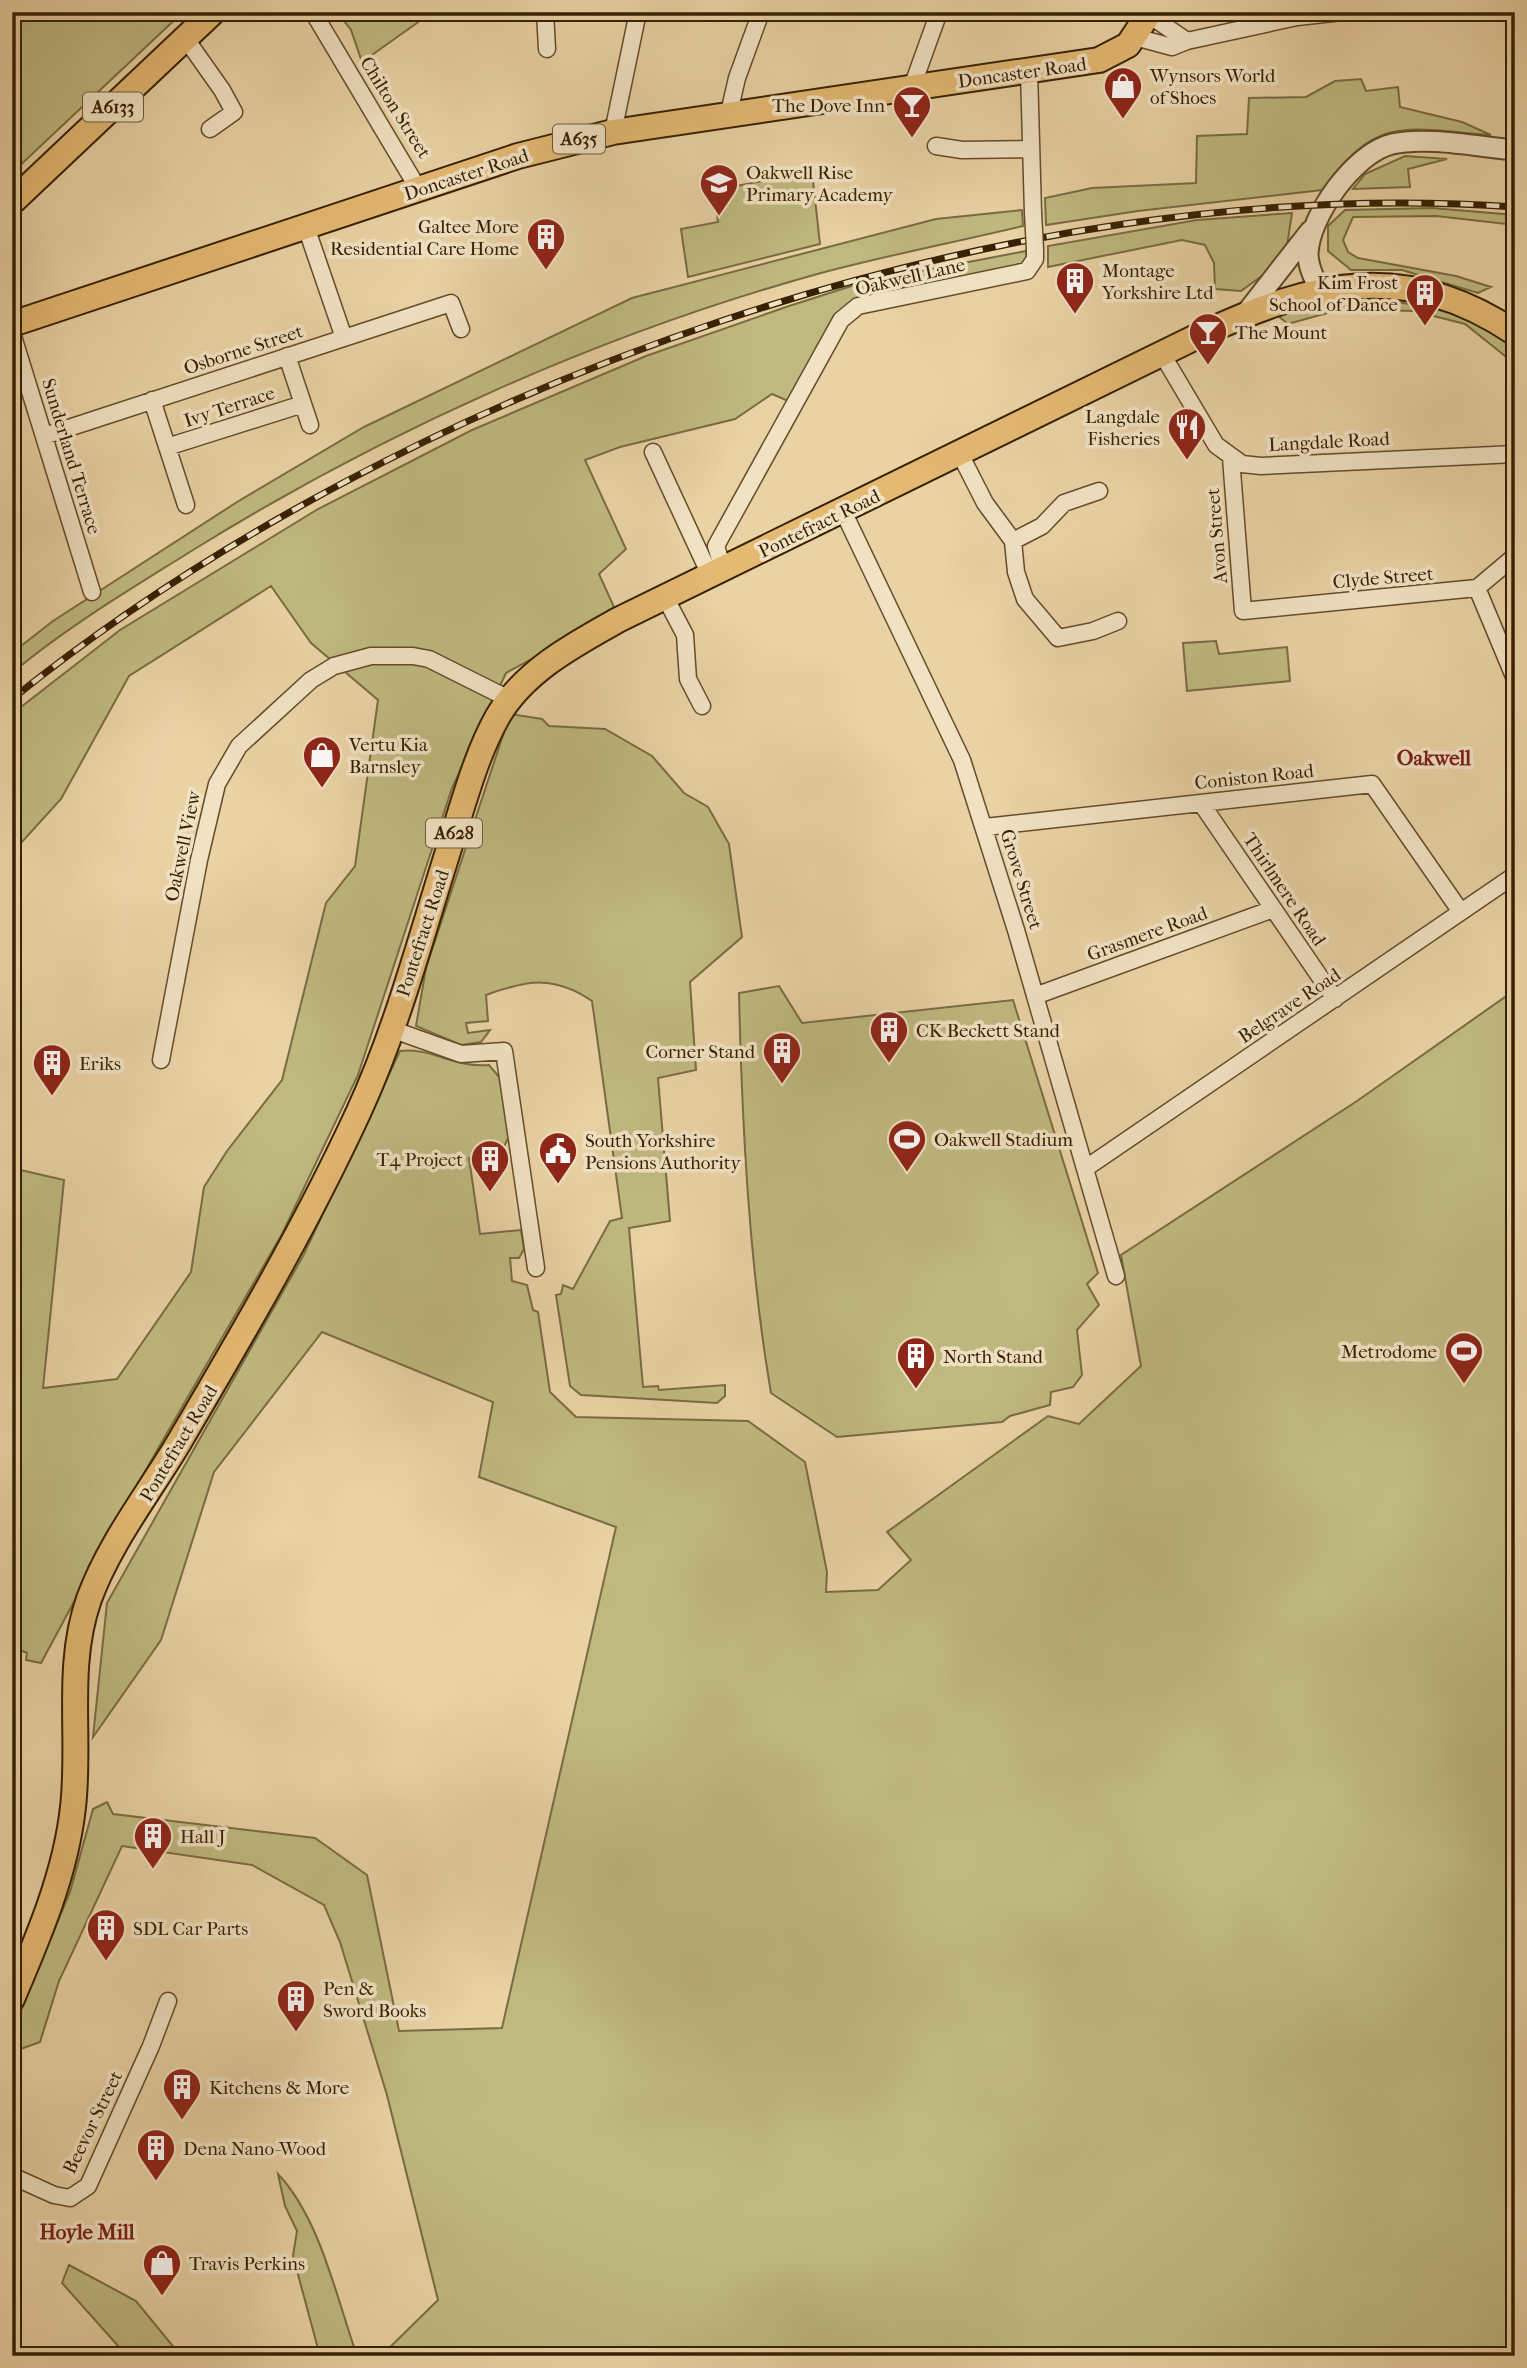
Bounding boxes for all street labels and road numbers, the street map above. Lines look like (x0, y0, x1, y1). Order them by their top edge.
street label: Chilton Street (355, 53, 435, 163)
street label: Doncaster Road (956, 53, 1089, 93)
road number: A6133 (83, 92, 143, 122)
road number: A635 (553, 124, 605, 154)
street label: Doncaster Road (401, 144, 532, 205)
street label: Oakwell Lane (853, 254, 967, 300)
street label: Osborne Street (181, 320, 306, 380)
street label: Sunderland Terrace (37, 376, 105, 537)
street label: Ivy Terrace (181, 382, 277, 432)
street label: Langdale Road (1268, 428, 1391, 456)
street label: Pontefract Road (755, 485, 884, 563)
street label: Avon Street (1202, 487, 1232, 586)
street label: Clyde Street (1332, 563, 1435, 593)
street label: Coniston Road (1193, 760, 1315, 794)
street label: Oakwell View (161, 788, 206, 904)
road number: A628 (426, 818, 482, 848)
street label: Grove Street (995, 827, 1047, 932)
street label: Thirlmere Road (1238, 829, 1330, 951)
street label: Pontefract Road (392, 866, 454, 1000)
street label: Grasmere Road (1084, 902, 1211, 966)
street label: Belgrave Road (1234, 963, 1345, 1048)
street label: Pontefract Road (135, 1381, 223, 1506)
street label: Beevor Street (58, 2067, 127, 2178)

